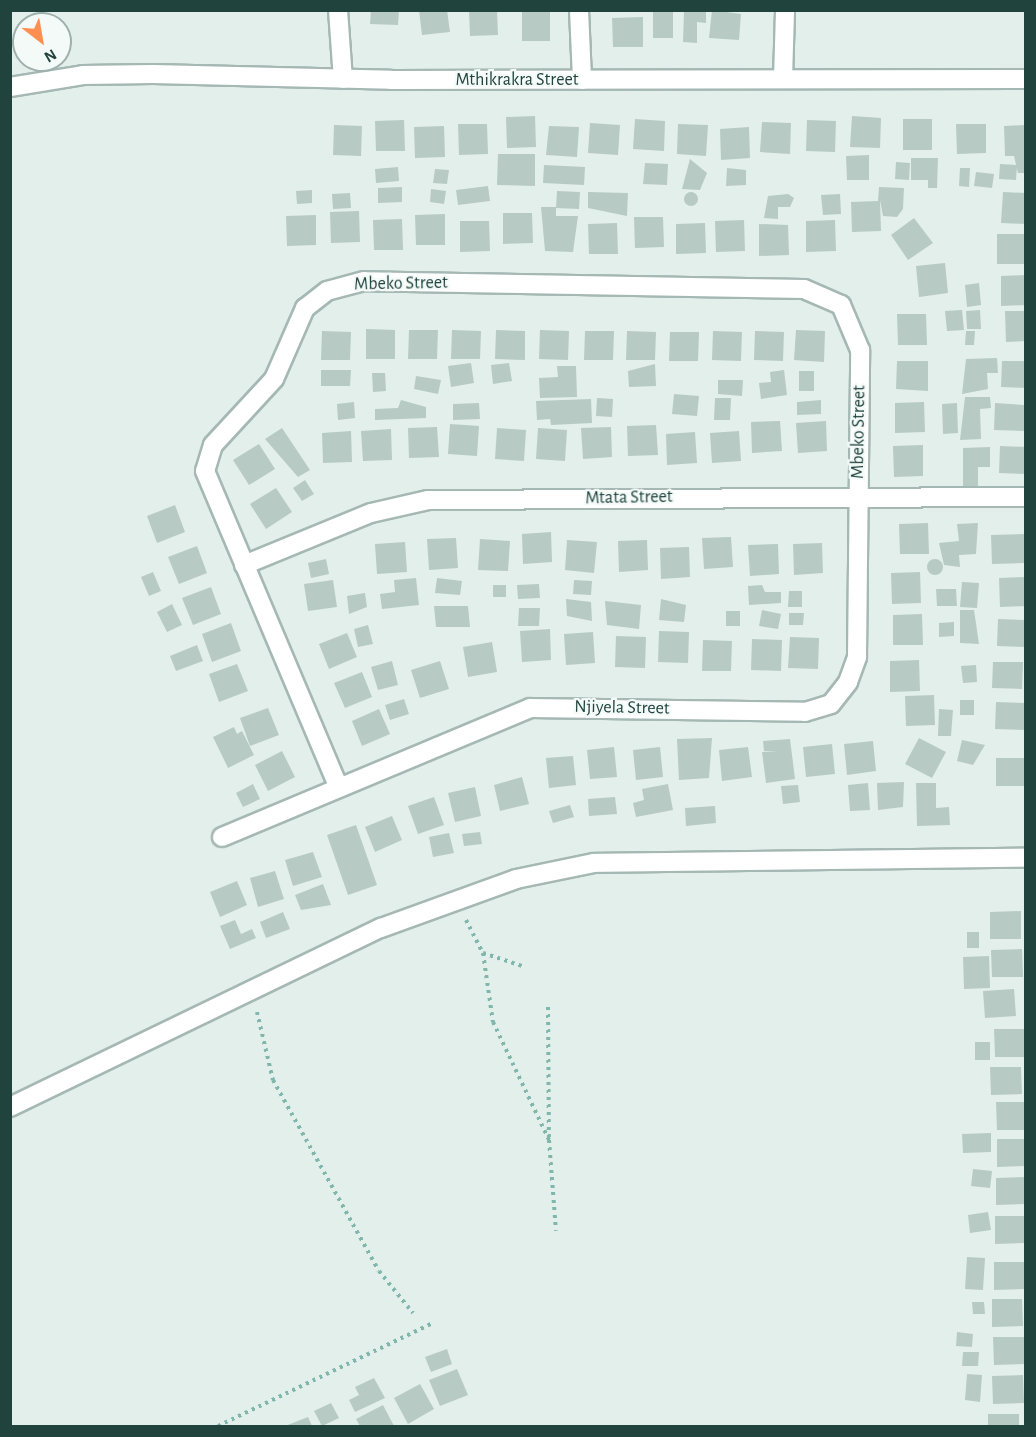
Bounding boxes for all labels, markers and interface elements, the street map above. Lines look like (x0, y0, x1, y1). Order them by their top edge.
north arrow (12, 12, 72, 72)
text: N (41, 46, 59, 65)
street label: Mthikrakra Street (456, 69, 578, 91)
street label: Mbeko Street (354, 272, 448, 296)
street label: Mbeko Street (847, 385, 871, 479)
street label: Mtata Street (585, 486, 673, 510)
street label: Njiyela Street (574, 696, 670, 720)

